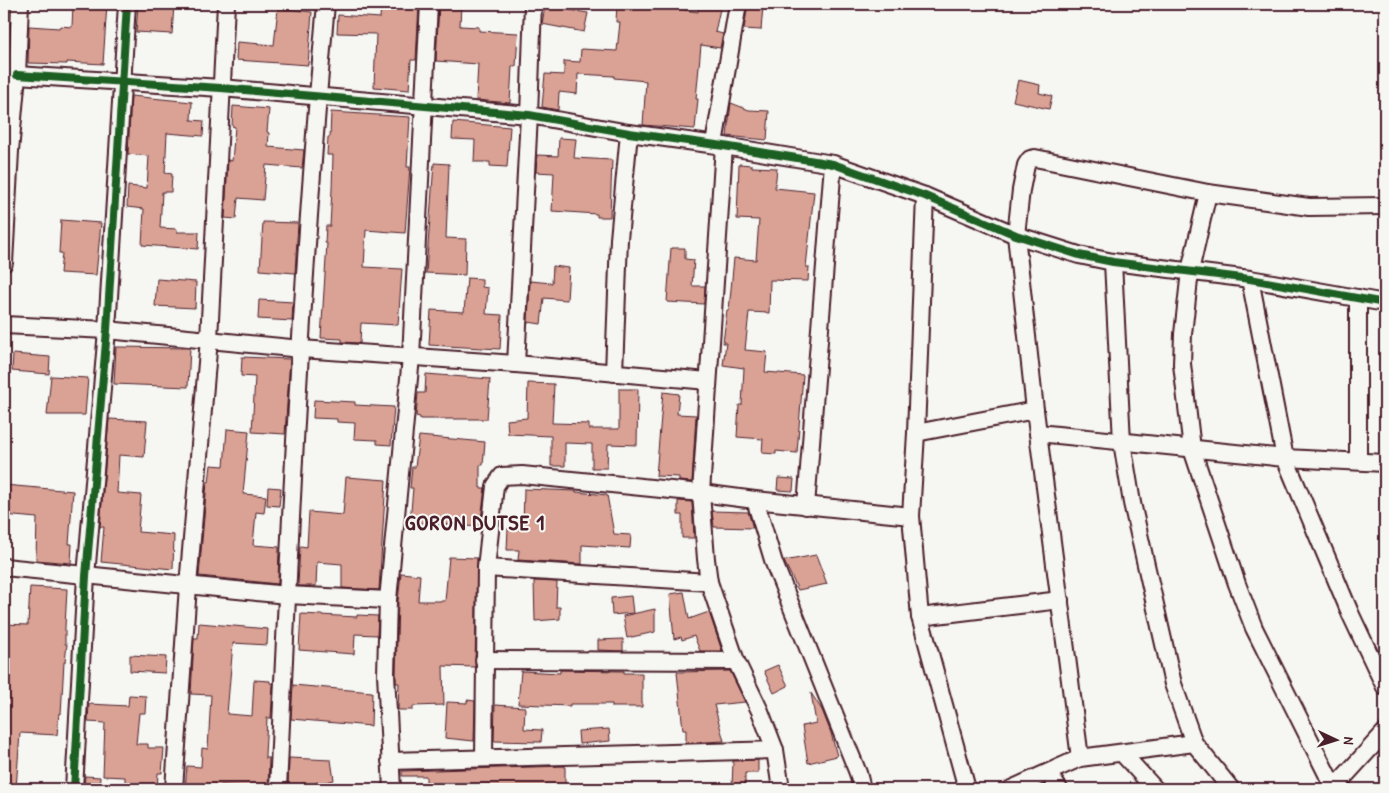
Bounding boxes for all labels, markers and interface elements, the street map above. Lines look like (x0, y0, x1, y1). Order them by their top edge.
district label: GORON DUTSE 1 (405, 507, 545, 537)
north arrow (1312, 716, 1362, 766)
text: N (1340, 737, 1359, 746)

